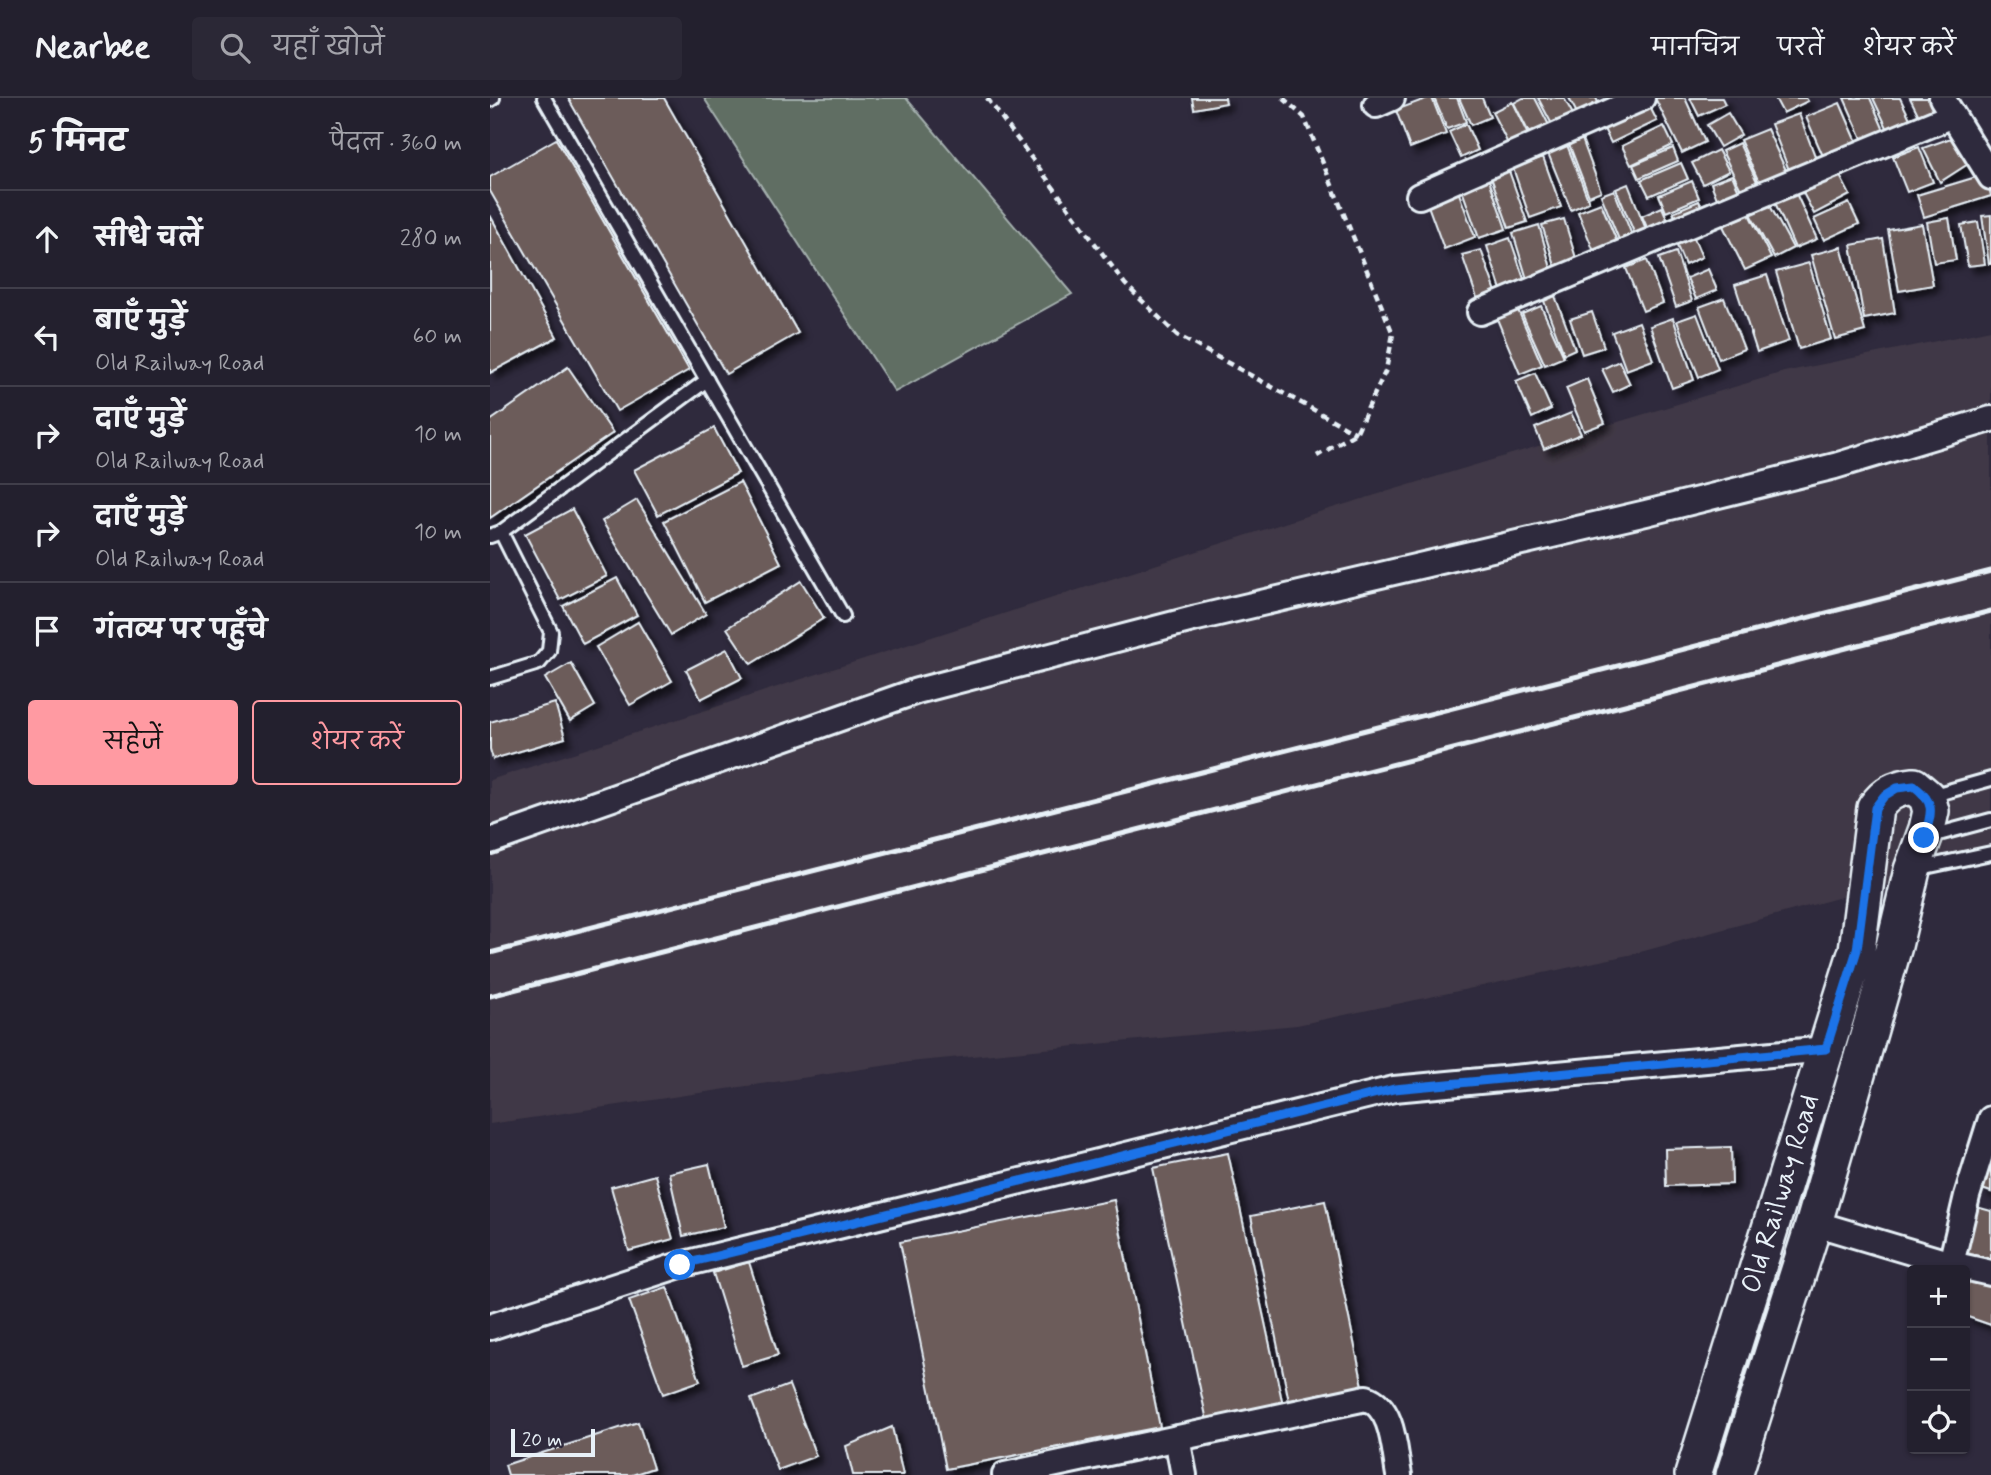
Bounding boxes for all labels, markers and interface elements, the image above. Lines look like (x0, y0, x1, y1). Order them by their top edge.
search box (192, 17, 682, 80)
text: Nearbee (35, 26, 150, 70)
icon: search (216, 29, 254, 67)
text: यहाँ खोजें (272, 31, 384, 65)
text: मानचित्र (1651, 33, 1739, 64)
text: परतें (1777, 33, 1824, 64)
text: शेयर करें (1862, 33, 1956, 64)
text: 5 मिनट (28, 123, 127, 162)
text: पैदल · 360 m (330, 129, 462, 159)
icon: ahead (28, 220, 66, 258)
text: सीधे चलें (95, 222, 202, 256)
text: 280 m (400, 224, 462, 254)
text: बाएँ मुड़ें (95, 305, 187, 339)
icon: left (28, 318, 66, 356)
text: 60 m (413, 322, 462, 352)
text: Old Railway Road (95, 349, 264, 379)
text: दाएँ मुड़ें (95, 403, 186, 437)
icon: right (28, 416, 66, 454)
text: 10 m (414, 420, 462, 450)
text: Old Railway Road (95, 447, 264, 477)
text: दाएँ मुड़ें (95, 501, 186, 535)
icon: right (28, 514, 66, 552)
text: 10 m (414, 518, 462, 548)
text: Old Railway Road (95, 545, 264, 575)
icon: arrive (28, 612, 66, 650)
text: गंतव्य पर पहुँचे (95, 614, 267, 648)
button: सहेजें (28, 700, 238, 785)
button: शेयर करें (252, 700, 462, 785)
route end (1908, 822, 1939, 853)
street label: Old Railway Road (1733, 1090, 1829, 1298)
route start (664, 1249, 695, 1280)
map controls (1907, 1265, 1970, 1454)
button: + (1907, 1265, 1970, 1328)
button: − (1907, 1328, 1970, 1391)
button: locate (1907, 1391, 1970, 1454)
scale bar (511, 1426, 595, 1458)
text: 20 m (522, 1428, 562, 1453)

